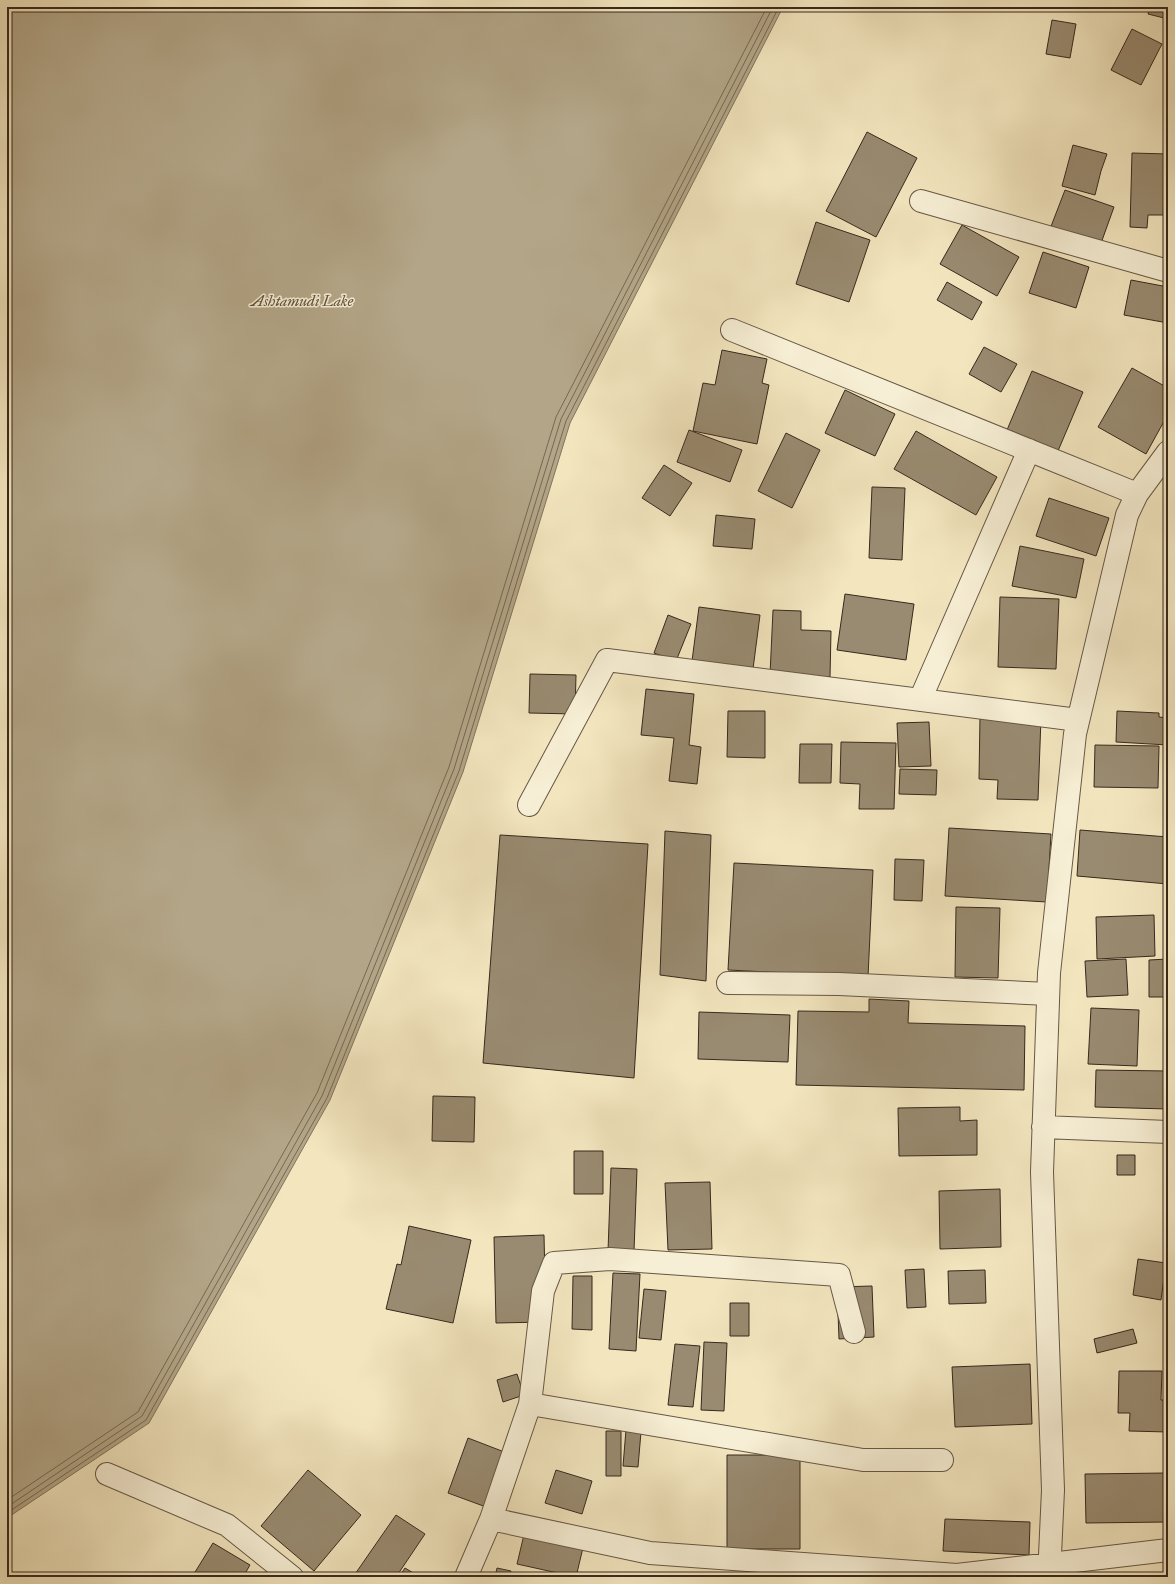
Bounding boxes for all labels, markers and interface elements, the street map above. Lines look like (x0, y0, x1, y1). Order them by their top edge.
water label: Ashtamudi Lake (249, 292, 353, 310)

